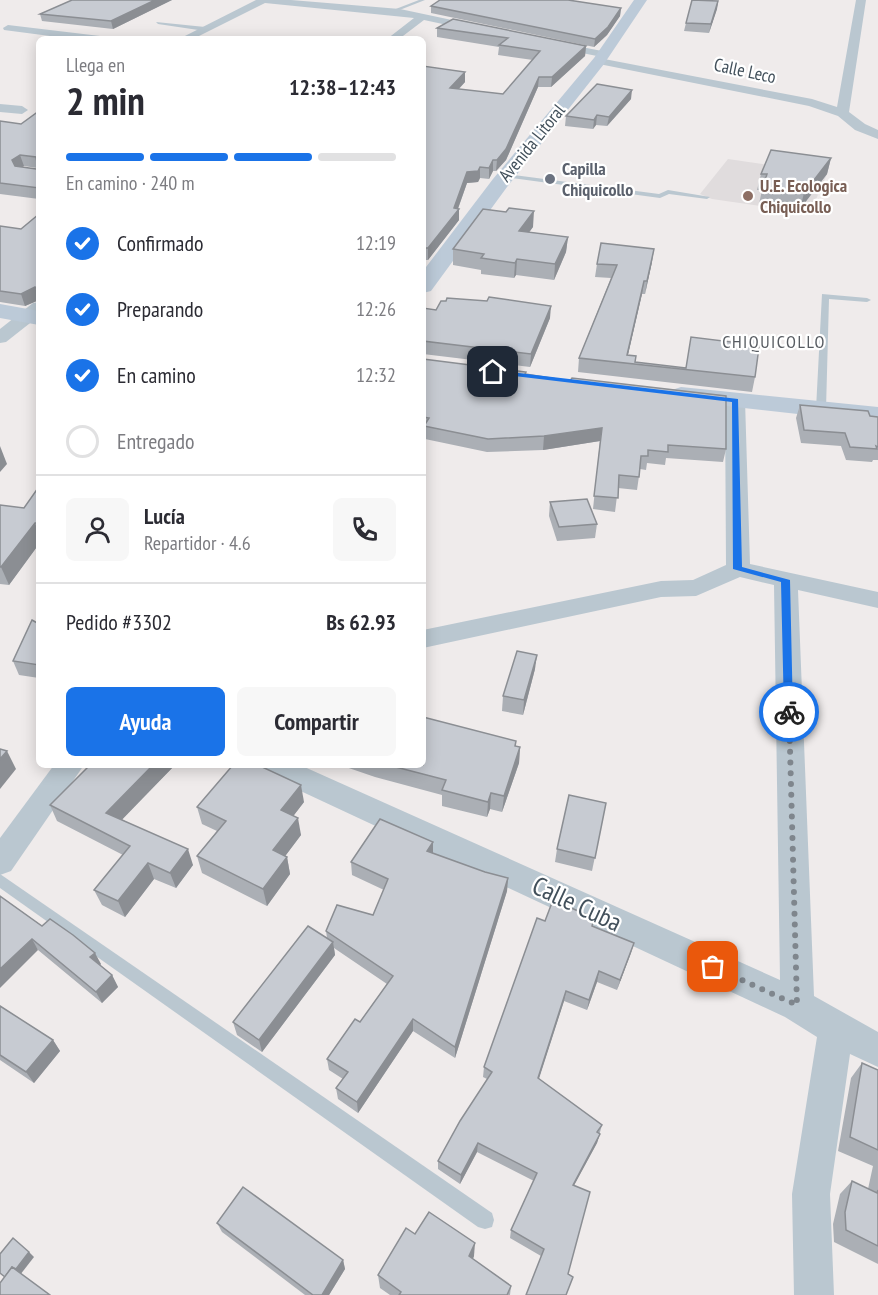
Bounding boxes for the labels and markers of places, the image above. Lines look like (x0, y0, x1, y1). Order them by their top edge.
place label: Capilla Chiquicollo (562, 157, 633, 201)
marker: Capilla Chiquicollo (543, 172, 557, 186)
place label: U.E. Ecologica Chiquicollo (760, 174, 847, 218)
marker: U.E. Ecologica Chiquicollo (741, 189, 755, 203)
pin (467, 346, 518, 397)
pin (687, 941, 738, 992)

